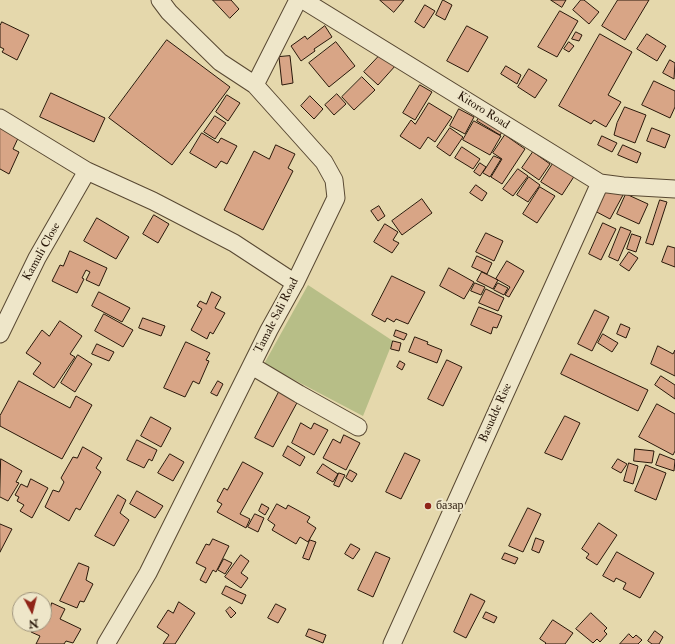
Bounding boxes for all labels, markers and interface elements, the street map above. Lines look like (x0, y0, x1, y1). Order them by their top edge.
street label: Kitoro Road (454, 89, 512, 133)
street label: Kamuli Close (20, 220, 64, 284)
street label: Tamale Sali Road (252, 276, 302, 356)
street label: Basudde Rise (477, 381, 515, 445)
place label: базар (436, 499, 463, 513)
marker: базар (423, 501, 433, 511)
north arrow (12, 592, 52, 632)
text: N (28, 616, 39, 630)

